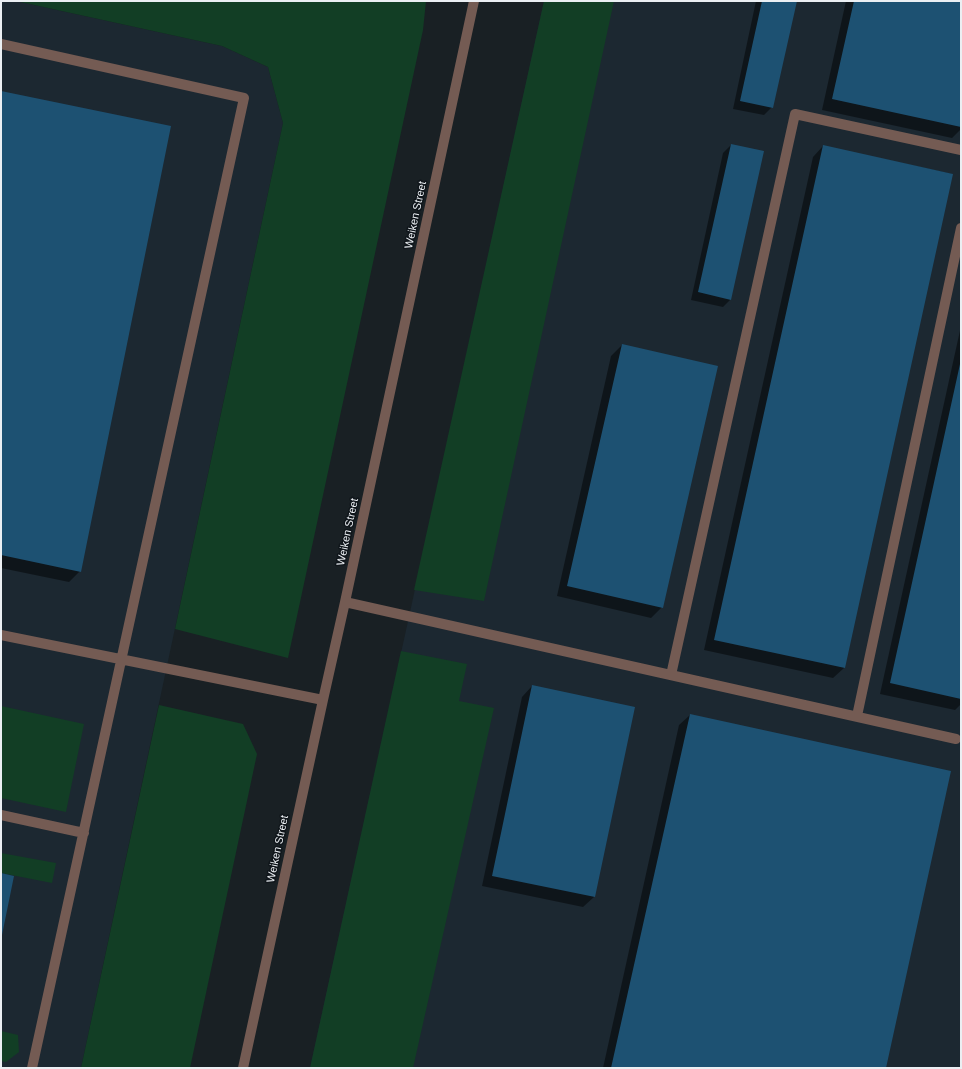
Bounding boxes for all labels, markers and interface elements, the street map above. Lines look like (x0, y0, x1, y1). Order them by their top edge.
street label: Weiken Street (402, 180, 430, 250)
street label: Weiken Street (334, 497, 362, 567)
street label: Weiken Street (264, 814, 292, 884)

